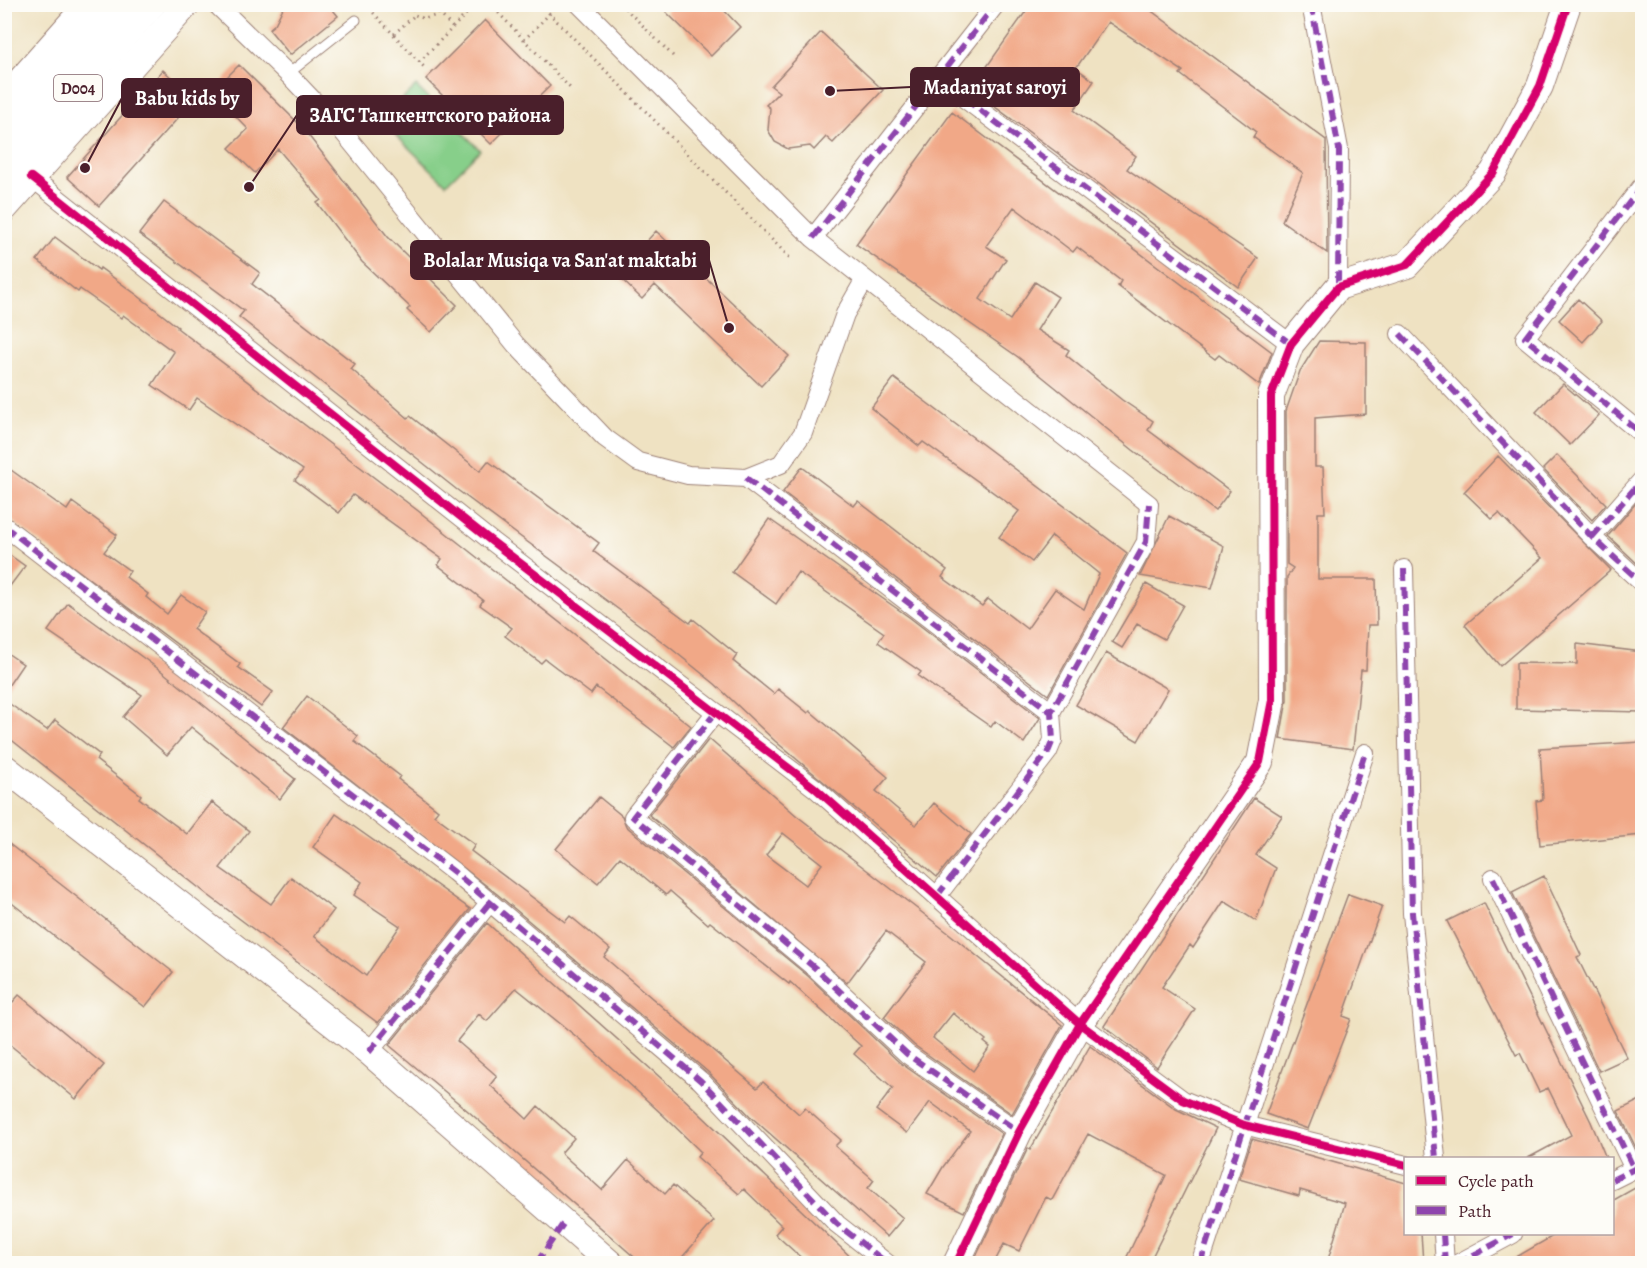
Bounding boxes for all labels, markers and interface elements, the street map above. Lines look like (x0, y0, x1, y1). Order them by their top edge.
callout: Madaniyat saroyi (911, 68, 1079, 106)
text: Madaniyat saroyi (923, 74, 1067, 101)
road number: D004 (54, 75, 102, 101)
callout: Babu kids by (122, 79, 251, 117)
text: Babu kids by (135, 85, 240, 112)
callout: ЗАГС Ташкентского района (297, 96, 563, 134)
text: ЗАГС Ташкентского района (309, 102, 551, 129)
callout: Bolalar Musiqa va San'at maktabi (411, 241, 709, 279)
text: Bolalar Musiqa va San'at maktabi (423, 247, 697, 274)
legend (1404, 1157, 1614, 1235)
text: Cycle path (1458, 1169, 1534, 1193)
text: Path (1458, 1199, 1492, 1223)

